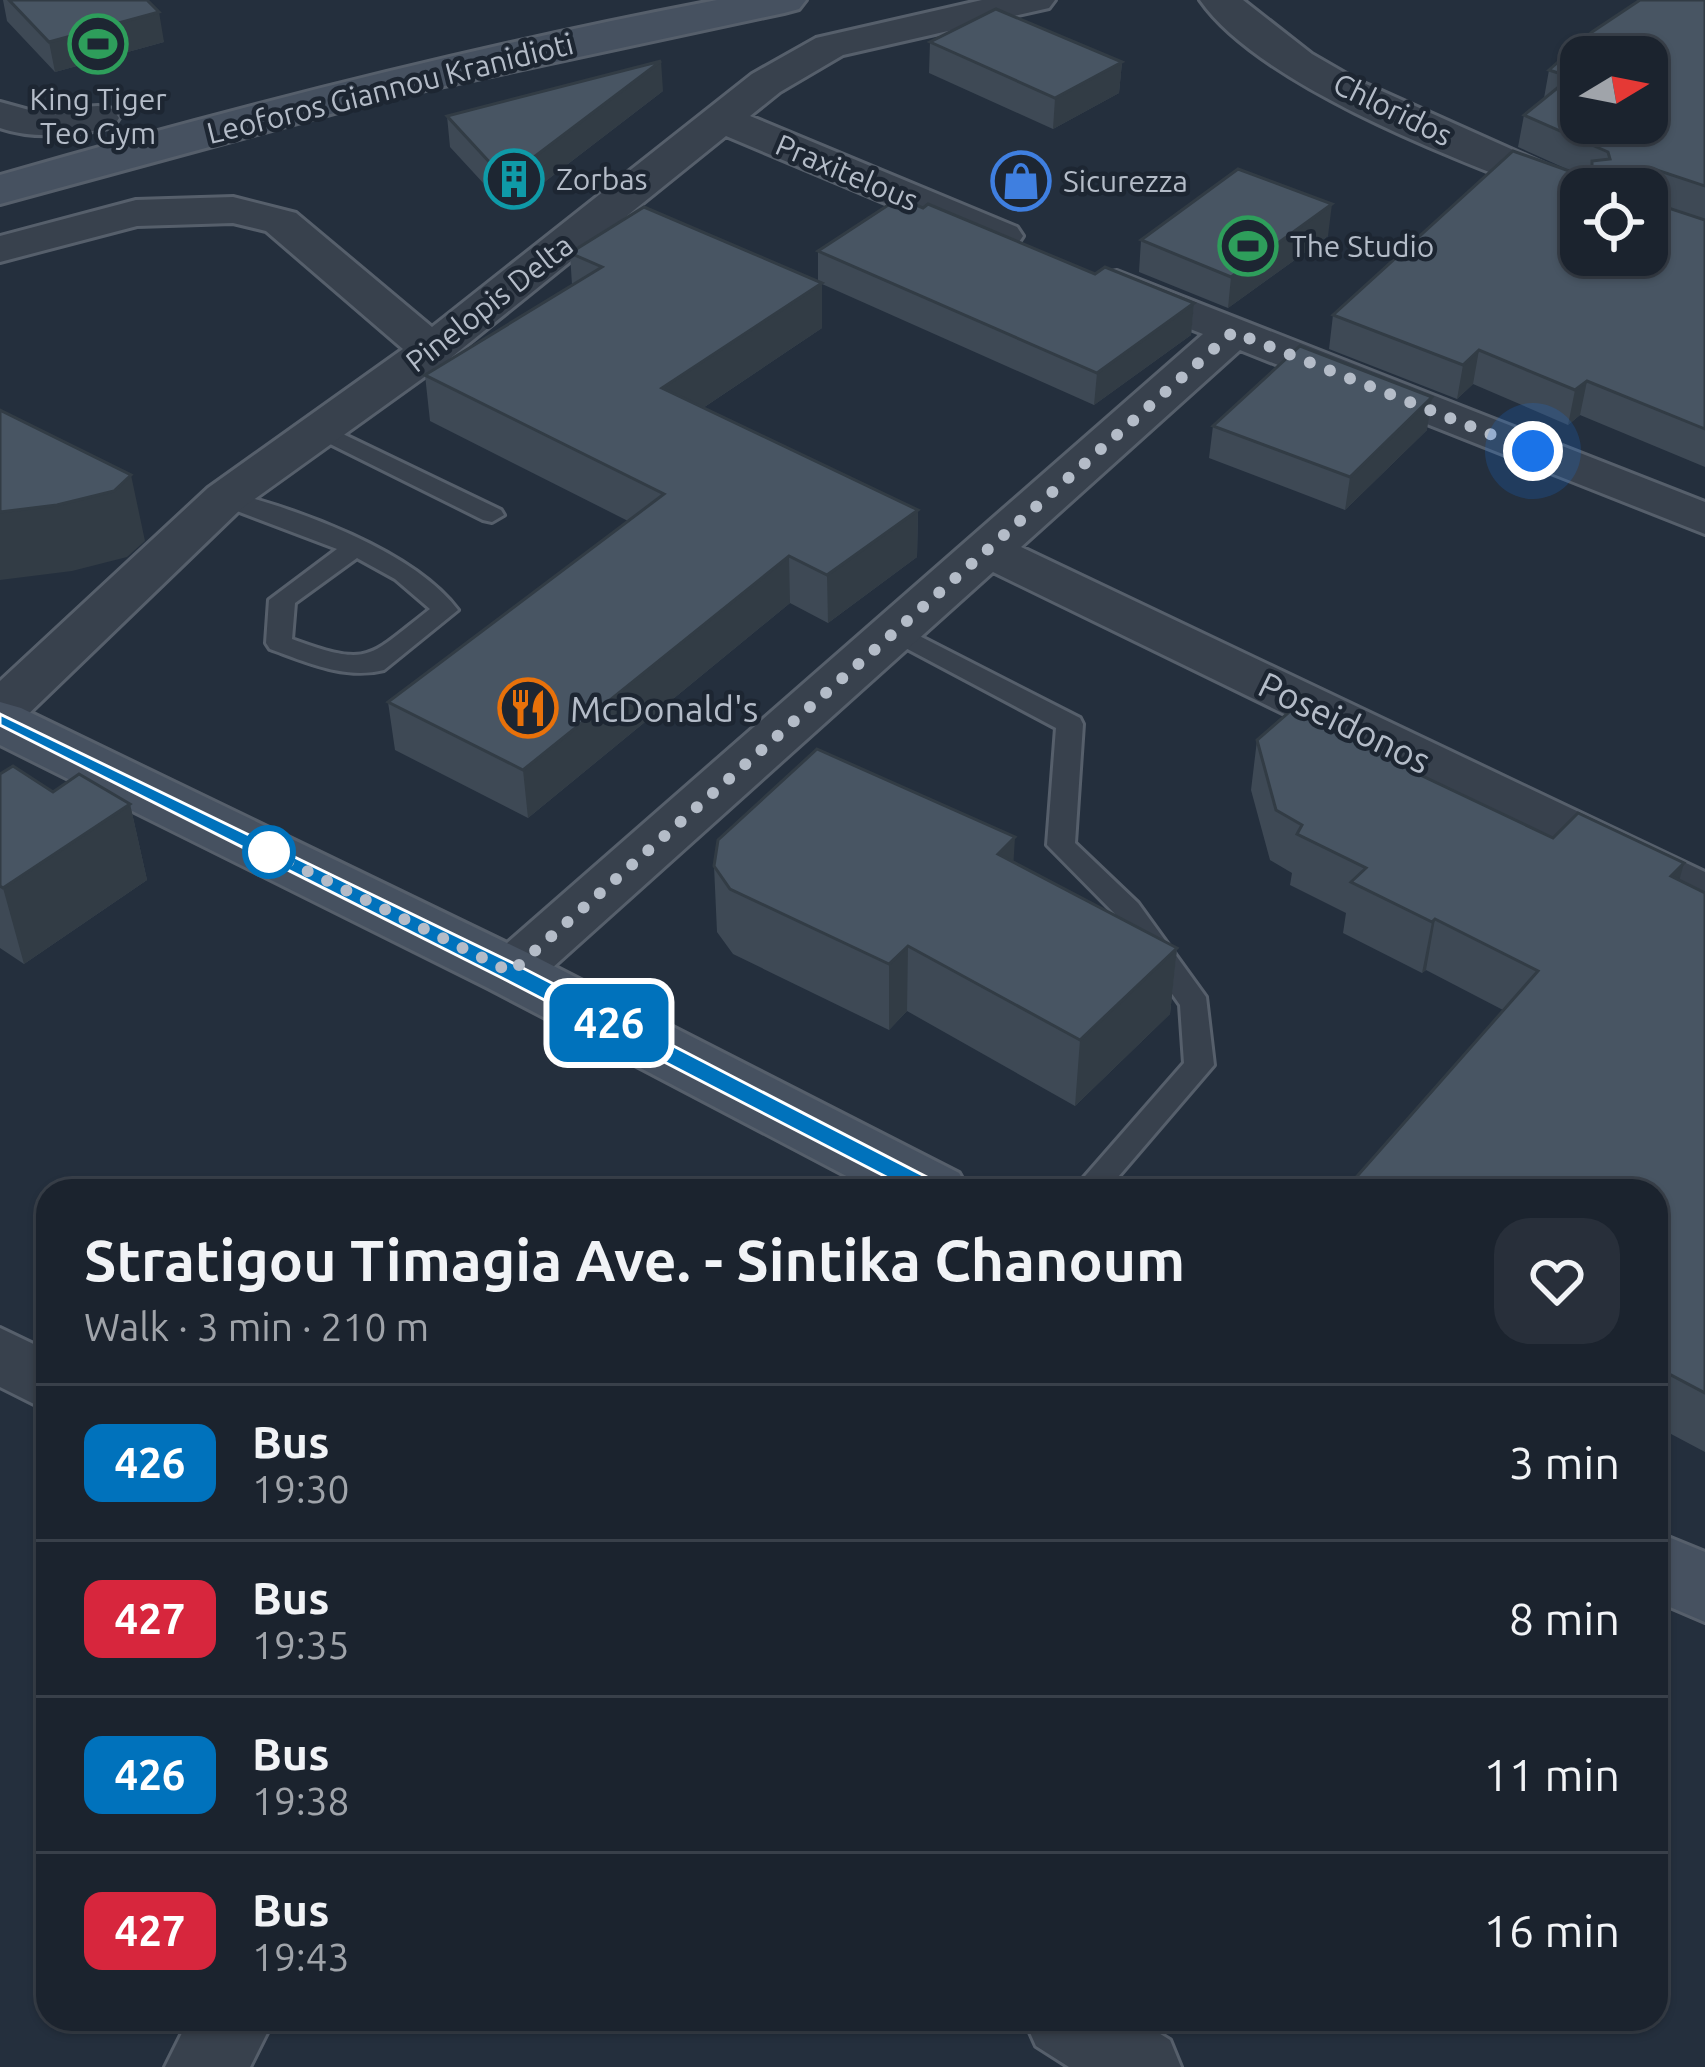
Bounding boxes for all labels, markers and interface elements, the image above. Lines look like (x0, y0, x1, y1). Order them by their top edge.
sports icon: King Tiger Teo Gym (67, 13, 129, 75)
street label: Leoforos Giannou Kranidioti (203, 26, 577, 150)
north arrow (1560, 36, 1668, 144)
map controls (1560, 36, 1668, 276)
street label: Chloridos (1328, 66, 1458, 152)
place label: King Tiger Teo Gym (29, 82, 167, 150)
street label: Praxitelous (771, 127, 923, 217)
building icon: Zorbas (483, 148, 545, 210)
shop icon: Sicurezza (990, 150, 1052, 212)
place label: Zorbas (556, 162, 648, 196)
place label: Sicurezza (1063, 164, 1188, 198)
button: locate (1560, 168, 1668, 276)
sports icon: The Studio (1217, 215, 1279, 277)
street label: Pinelopis Delta (399, 227, 579, 379)
place label: The Studio (1290, 229, 1434, 263)
your location (1503, 421, 1563, 481)
street label: Poseidonos (1253, 663, 1437, 781)
restaurant icon: McDonald's (497, 677, 559, 739)
place label: McDonald's (570, 688, 758, 729)
unlabelled marker (244, 827, 294, 877)
line badge: 426 (540, 984, 678, 1062)
text: 426 (573, 999, 645, 1046)
button: heart (1494, 1218, 1620, 1344)
text: Stratigou Timagia Ave. - Sintika Chanoum (84, 1228, 1185, 1292)
text: Walk · 3 min · 210 m (84, 1305, 429, 1348)
text: Bus (252, 1416, 329, 1467)
text: 3 min (1509, 1437, 1620, 1488)
text: 426 (114, 1439, 186, 1486)
text: 19:30 (252, 1467, 350, 1510)
text: Bus (252, 1572, 329, 1623)
text: 8 min (1509, 1593, 1620, 1644)
text: 427 (114, 1595, 186, 1642)
text: 19:35 (252, 1623, 350, 1666)
text: Bus (252, 1728, 329, 1779)
text: 11 min (1483, 1749, 1620, 1800)
text: 426 (114, 1751, 186, 1798)
text: 19:38 (252, 1779, 350, 1822)
text: Bus (252, 1884, 329, 1935)
text: 16 min (1483, 1905, 1620, 1956)
text: 427 (114, 1907, 186, 1954)
text: 19:43 (252, 1935, 350, 1978)

